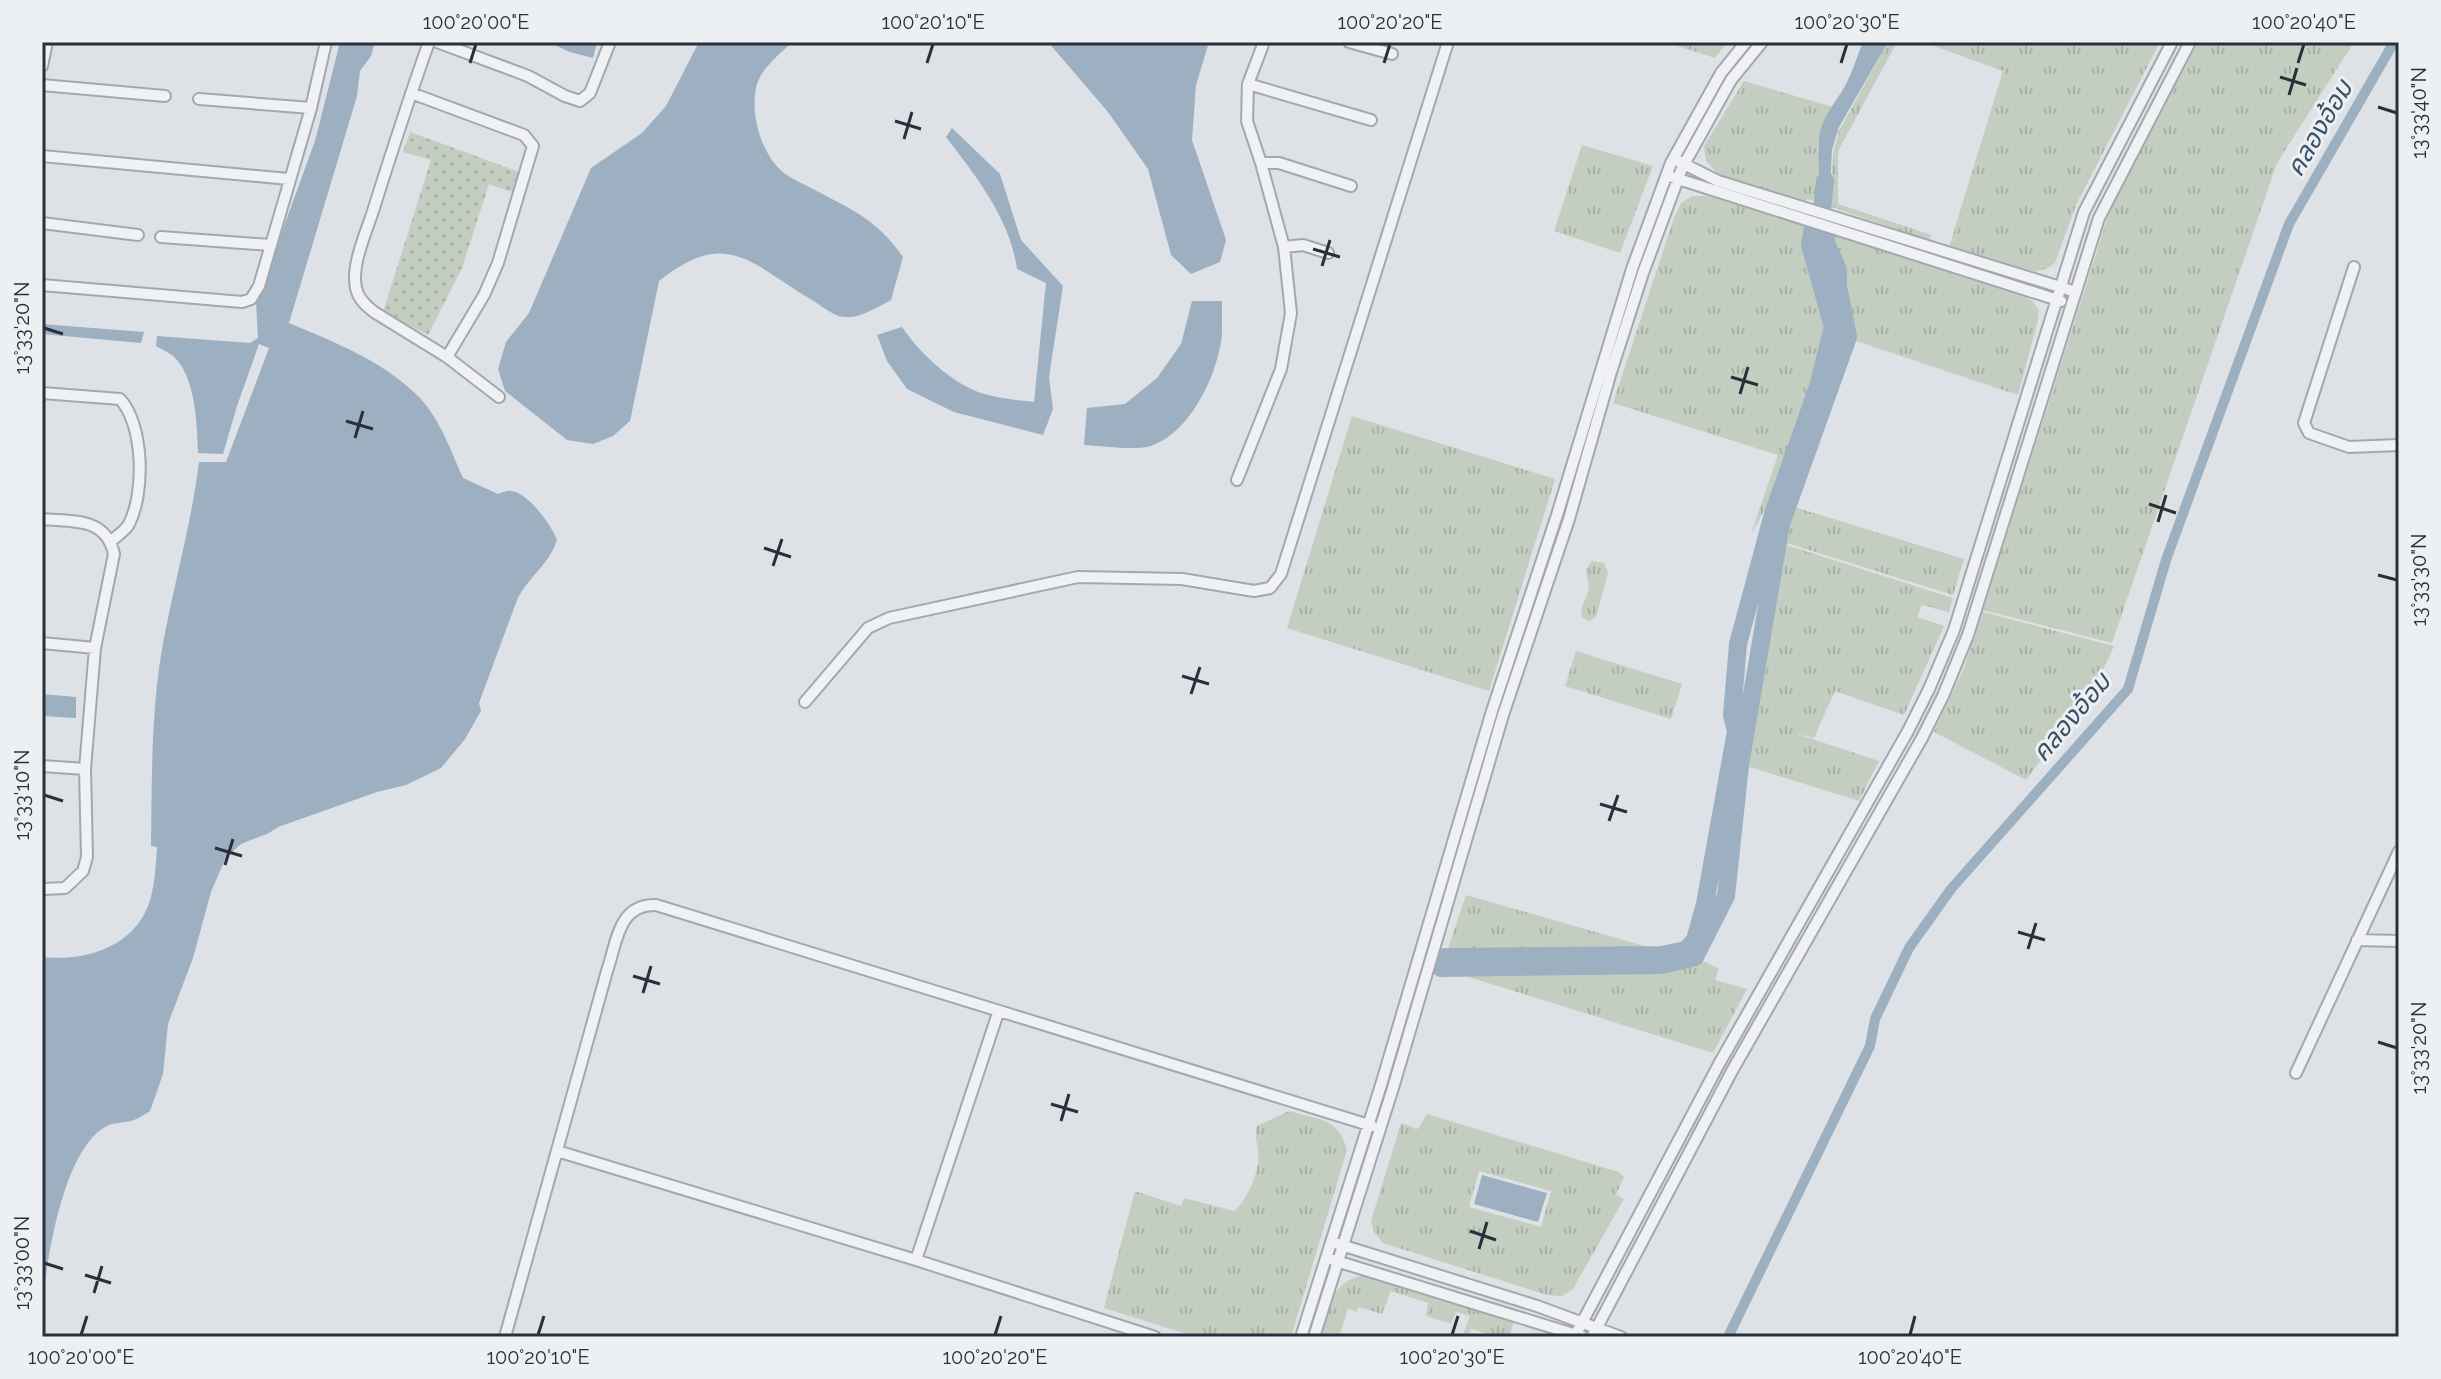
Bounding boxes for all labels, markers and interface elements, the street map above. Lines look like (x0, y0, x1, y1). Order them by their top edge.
text: 100°20'00"E (423, 10, 529, 34)
text: 100°20'10"E (881, 10, 985, 34)
text: 100°20'20"E (1337, 10, 1443, 34)
text: 100°20'30"E (1794, 10, 1900, 34)
text: 100°20'40"E (2252, 10, 2356, 34)
text: 13°33'40"N (2407, 67, 2431, 159)
water label: คลองอ้อม (2280, 73, 2359, 181)
text: 13°33'20"N (10, 282, 34, 374)
text: 13°33'30"N (2407, 534, 2431, 626)
water label: คลองอ้อม (2026, 665, 2118, 767)
text: 13°33'10"N (10, 750, 34, 840)
text: 13°33'20"N (2407, 1002, 2431, 1094)
text: 13°33'00"N (10, 1216, 34, 1310)
text: 100°20'00"E (28, 1345, 134, 1369)
text: 100°20'10"E (486, 1345, 590, 1369)
text: 100°20'20"E (942, 1345, 1048, 1369)
text: 100°20'30"E (1399, 1345, 1505, 1369)
text: 100°20'40"E (1858, 1345, 1962, 1369)

